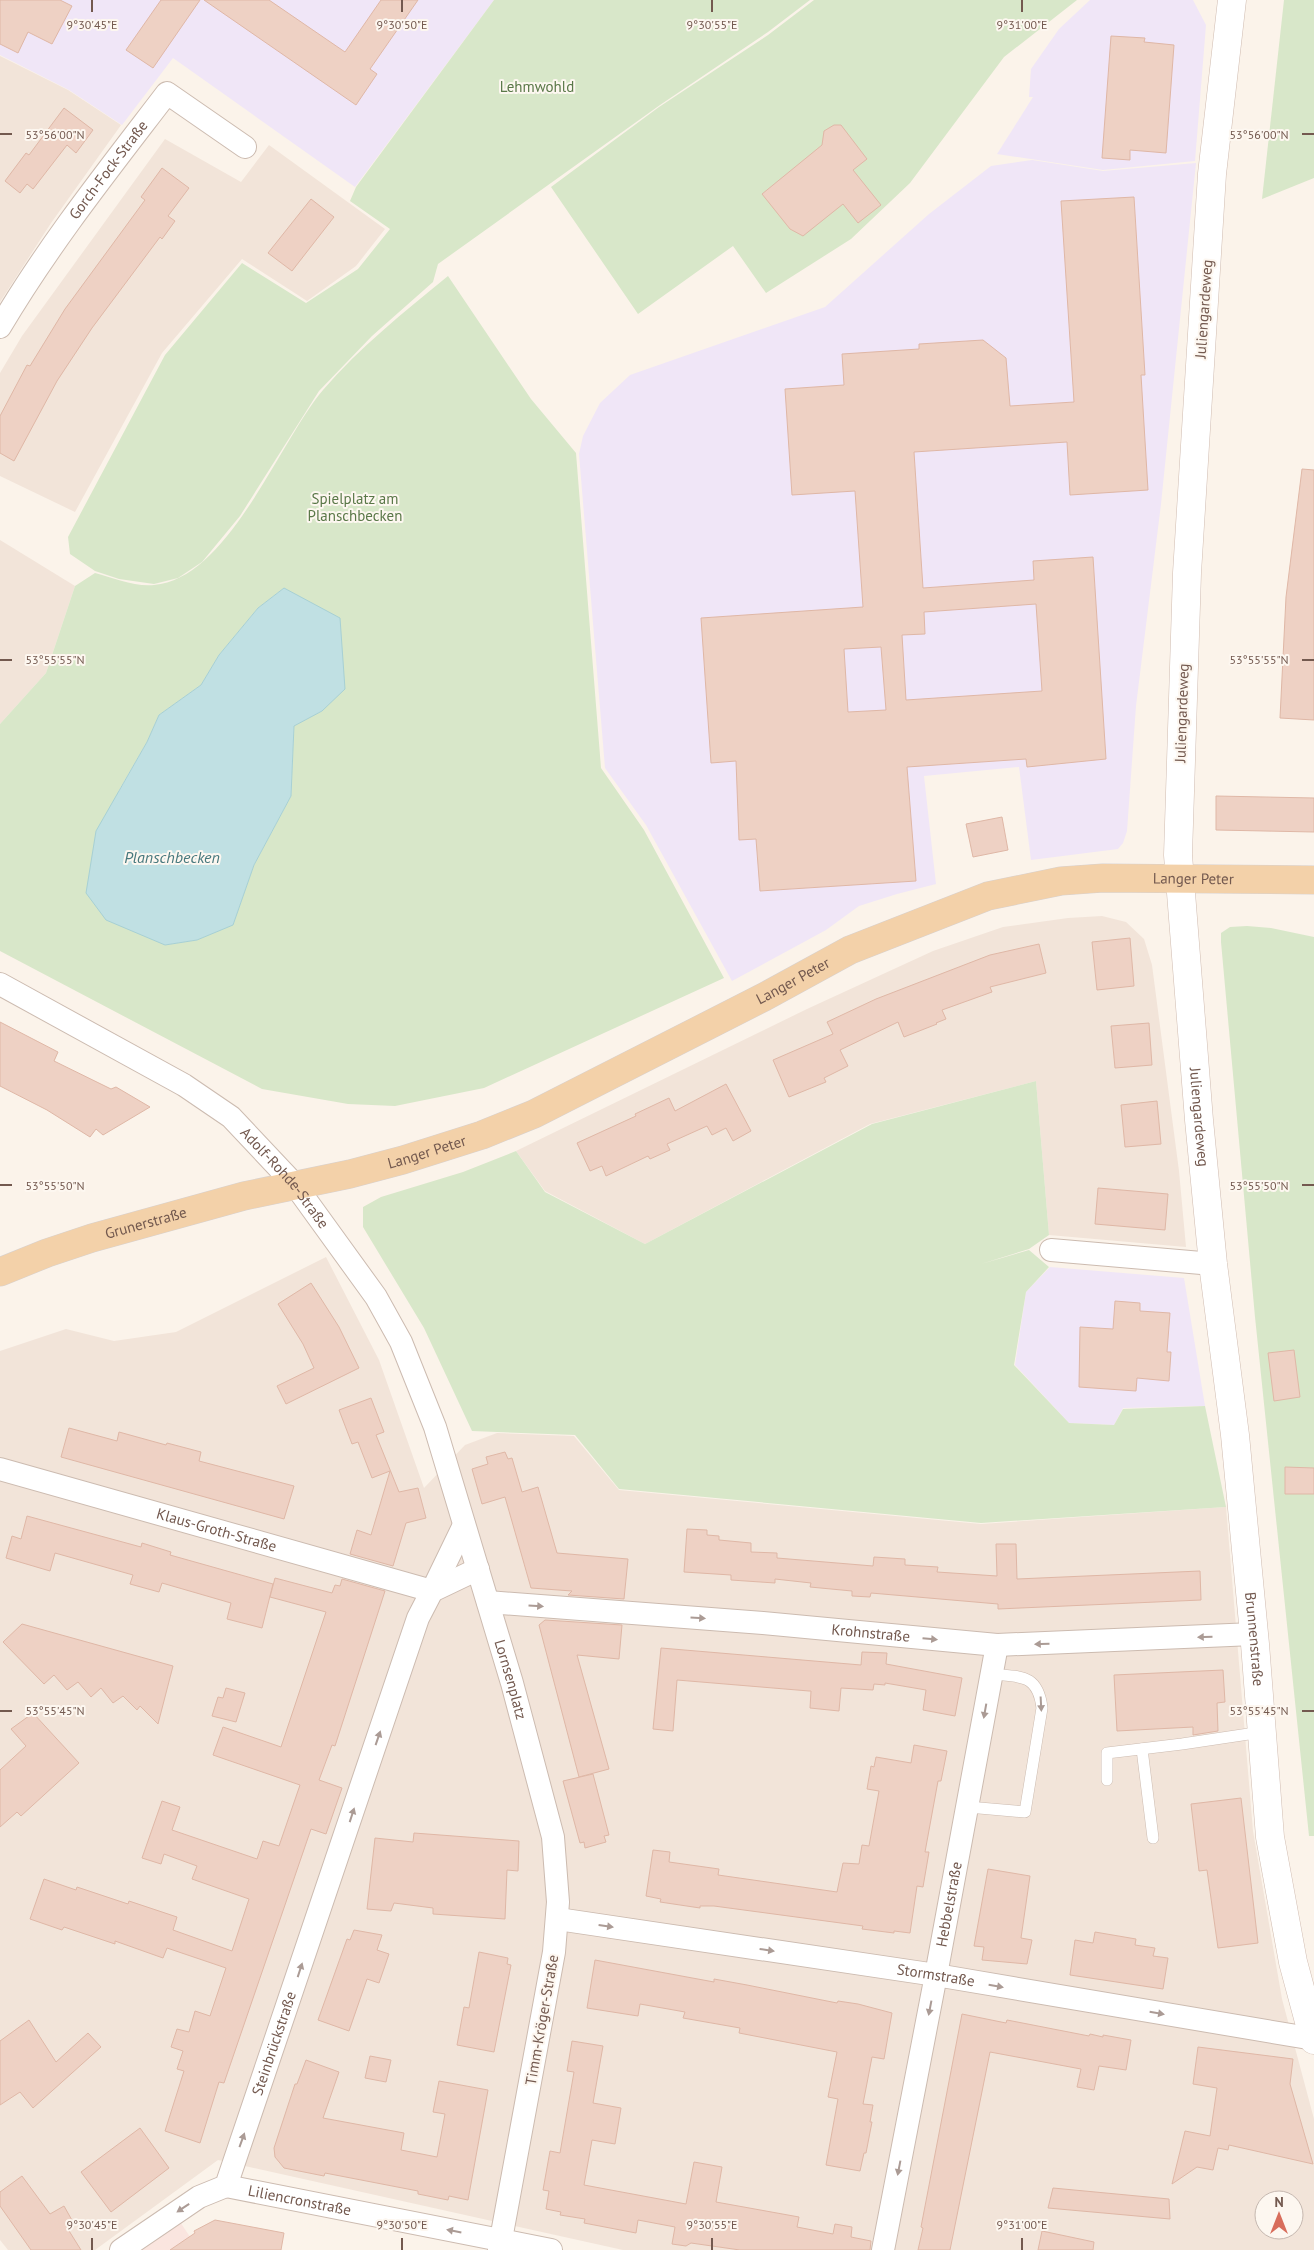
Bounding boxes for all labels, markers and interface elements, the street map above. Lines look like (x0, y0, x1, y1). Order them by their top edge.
text: 9°30'45"E (67, 17, 117, 32)
text: 9°30'50"E (377, 17, 427, 32)
text: 9°30'55"E (687, 17, 737, 32)
text: 9°31'00"E (997, 17, 1047, 32)
park label: Lehmwohld (500, 77, 574, 96)
street label: Gorch-Fock-Straße (65, 116, 152, 223)
text: 53°56'00"N (25, 127, 85, 142)
text: 53°56'00"N (1229, 127, 1289, 142)
street label: Juliengardeweg (1190, 259, 1216, 360)
park label: Spielplatz am Planschbecken (308, 489, 402, 525)
text: 53°55'55"N (25, 652, 85, 667)
text: 53°55'55"N (1229, 652, 1289, 667)
street label: Juliengardeweg (1170, 663, 1193, 764)
water label: Planschbecken (124, 847, 220, 867)
street label: Langer Peter (1153, 868, 1234, 888)
street label: Langer Peter (753, 953, 833, 1008)
street label: Juliengardeweg (1186, 1066, 1213, 1167)
street label: Adolf-Rohde-Straße (237, 1123, 333, 1232)
street label: Langer Peter (386, 1131, 468, 1173)
text: 53°55'50"N (25, 1178, 85, 1193)
text: 53°55'50"N (1229, 1178, 1289, 1193)
street label: Grunerstraße (103, 1202, 189, 1243)
street label: Klaus-Groth-Straße (154, 1504, 279, 1556)
street label: Brunnenstraße (1241, 1591, 1268, 1687)
one-way arrow (529, 1602, 545, 1610)
one-way arrow (691, 1614, 707, 1622)
street label: Krohnstraße (831, 1619, 911, 1646)
one-way arrow (1197, 1633, 1213, 1641)
one-way arrow (922, 1635, 938, 1643)
street label: Lornsenplatz (490, 1637, 531, 1721)
one-way arrow (1034, 1640, 1050, 1648)
one-way arrow (1038, 1696, 1046, 1712)
text: 53°55'45"N (25, 1703, 85, 1718)
one-way arrow (981, 1703, 989, 1719)
text: 53°55'45"N (1229, 1703, 1289, 1718)
one-way arrow (374, 1730, 382, 1745)
one-way arrow (348, 1808, 356, 1823)
street label: Hebbelstraße (931, 1860, 966, 1948)
one-way arrow (598, 1923, 614, 1931)
one-way arrow (759, 1946, 775, 1954)
street label: Timm-Kröger-Straße (521, 1953, 562, 2087)
street label: Stormstraße (896, 1959, 976, 1990)
one-way arrow (297, 1962, 304, 1977)
one-way arrow (989, 1982, 1005, 1990)
street label: Steinbrückstraße (247, 1989, 300, 2098)
one-way arrow (926, 2000, 934, 2016)
one-way arrow (1149, 2009, 1165, 2017)
one-way arrow (238, 2132, 246, 2147)
one-way arrow (895, 2160, 903, 2175)
street label: Liliencronstraße (246, 2181, 353, 2219)
north arrow (1254, 2190, 1304, 2240)
text: N (1274, 2193, 1284, 2211)
one-way arrow (176, 2203, 189, 2213)
text: 9°30'45"E (67, 2217, 117, 2232)
text: 9°30'50"E (377, 2217, 427, 2232)
text: 9°30'55"E (687, 2217, 737, 2232)
text: 9°31'00"E (997, 2217, 1047, 2232)
one-way arrow (446, 2227, 461, 2235)

